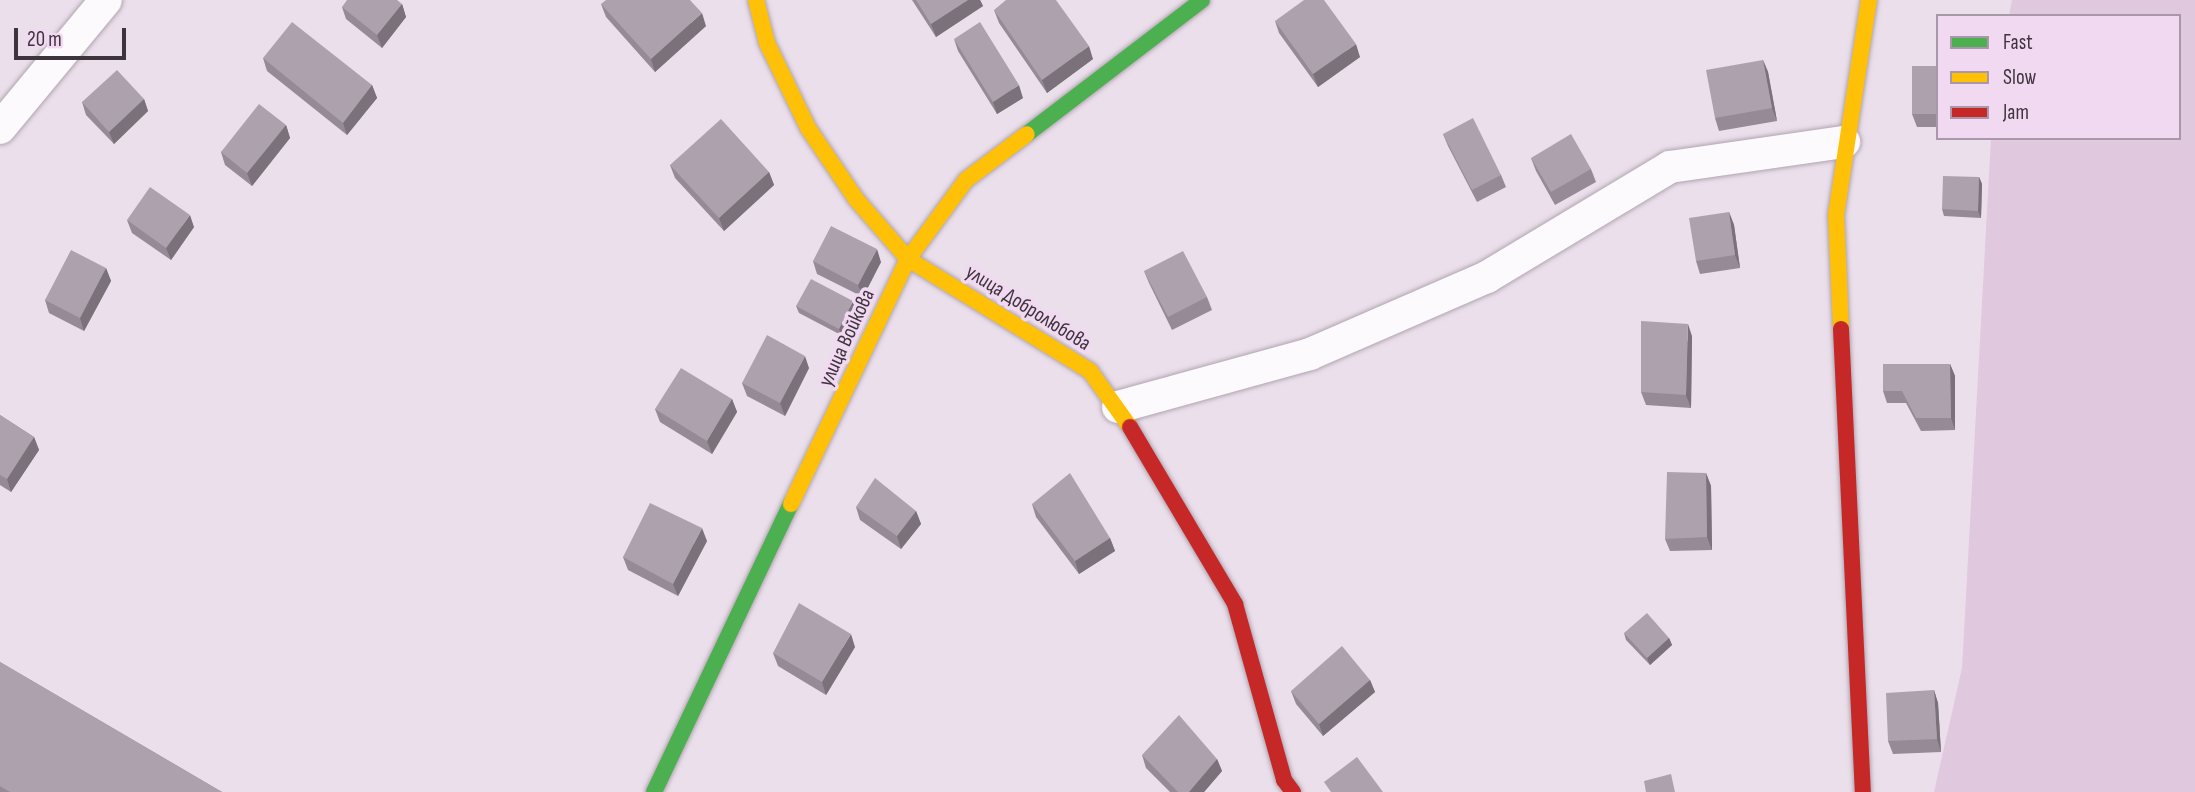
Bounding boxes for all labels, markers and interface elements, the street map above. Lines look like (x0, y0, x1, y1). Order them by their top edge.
scale bar (18, 14, 130, 58)
legend (1936, 14, 2181, 140)
text: 20 m (27, 27, 62, 52)
text: Fast (2003, 30, 2033, 55)
text: Slow (2003, 65, 2036, 90)
text: Jam (2003, 100, 2029, 125)
street label: улица Добролюбова (961, 259, 1095, 357)
street label: улица Войкова (814, 285, 880, 391)

